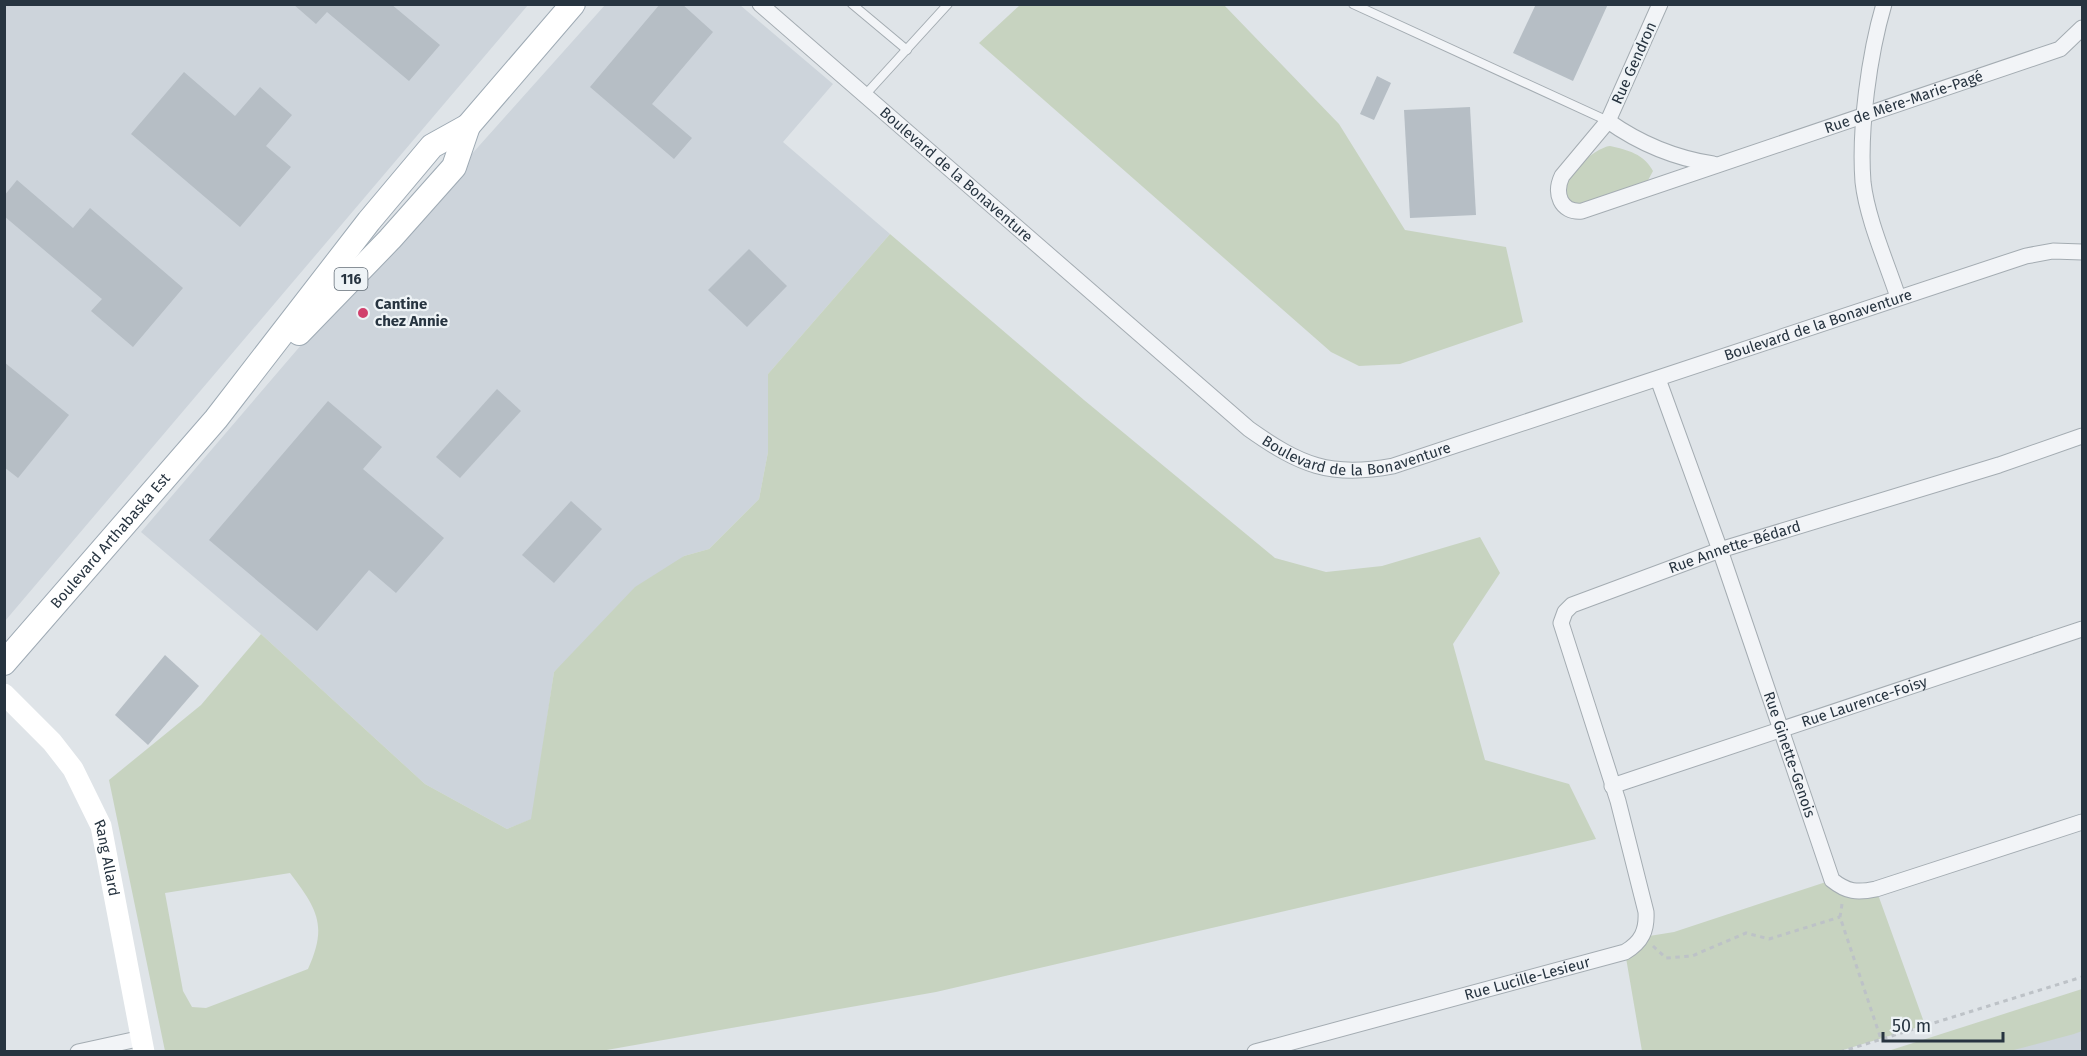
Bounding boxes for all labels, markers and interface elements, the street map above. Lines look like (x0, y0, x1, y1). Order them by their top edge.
street label: Rue Gendron (1608, 19, 1660, 107)
street label: Rue de Mère-Marie-Pagé (1822, 67, 1985, 137)
street label: Boulevard de la Bonaventure (876, 103, 1036, 246)
road number: 116 (334, 268, 368, 290)
street label: Boulevard de la Bonaventure (1722, 285, 1914, 365)
place label: Cantine chez Annie (375, 295, 448, 330)
marker: Cantine chez Annie (356, 306, 370, 320)
street label: Boulevard de la Bonaventure (1259, 431, 1453, 479)
street label: Boulevard Arthabaska Est (47, 469, 174, 612)
street label: Rue Annette-Bédard (1666, 517, 1803, 577)
street label: Rue Laurence-Foisy (1799, 672, 1930, 731)
street label: Rue Ginette-Genois (1760, 689, 1819, 820)
street label: Rang Allard (90, 816, 123, 898)
street label: Rue Lucille-Lesieur (1462, 953, 1592, 1004)
scale bar (1883, 1005, 2003, 1043)
text: 50 m (1892, 1015, 1931, 1037)

